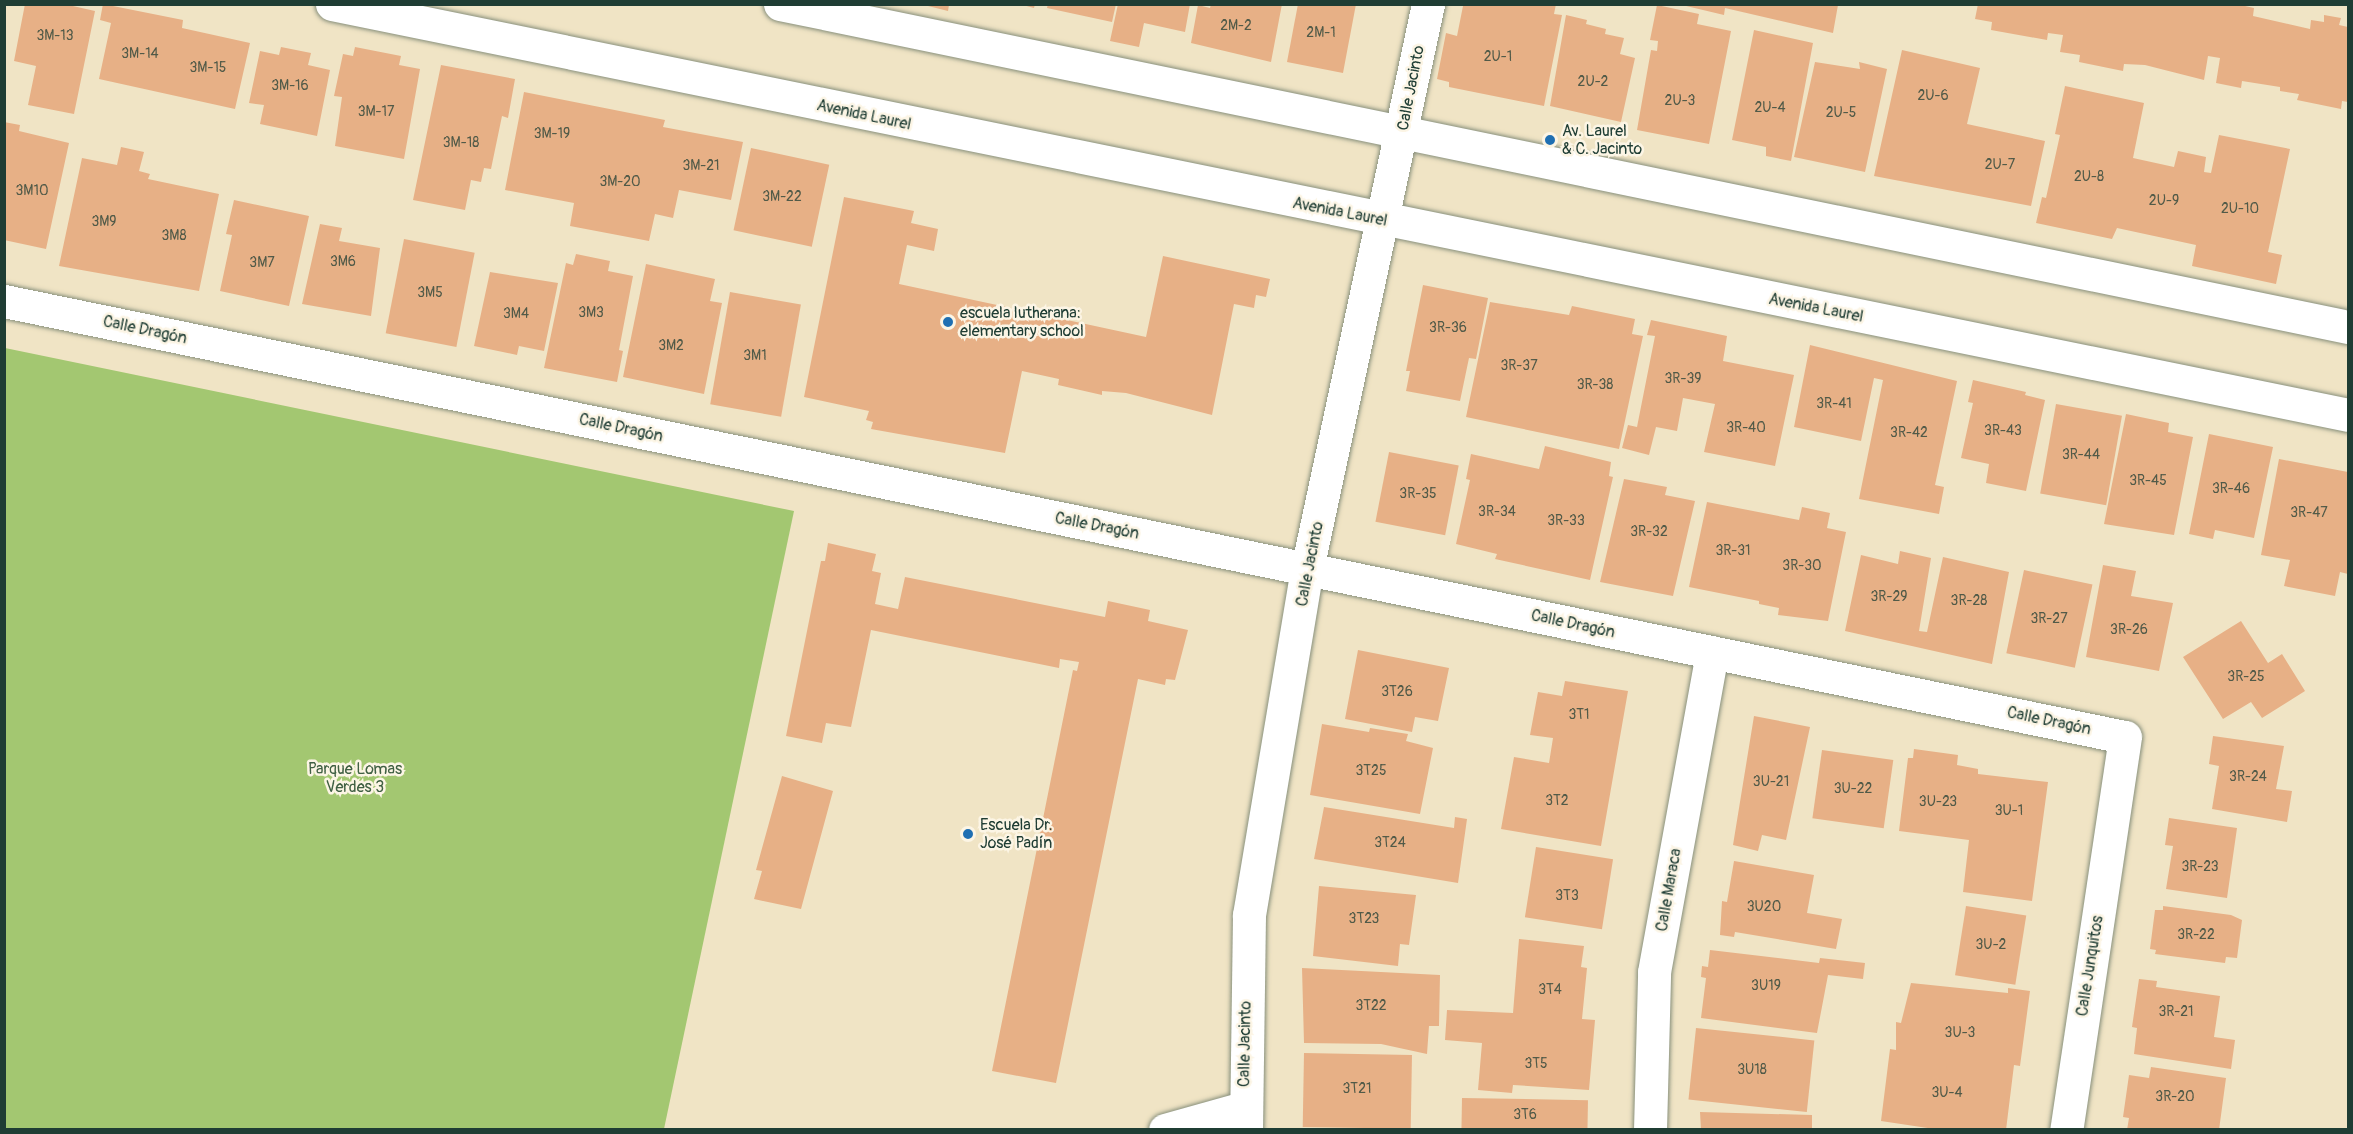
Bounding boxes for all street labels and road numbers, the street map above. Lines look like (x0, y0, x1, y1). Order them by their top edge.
street label: Calle Jacinto (1393, 44, 1429, 132)
street label: Avenida Laurel (815, 96, 913, 134)
street label: Avenida Laurel (1291, 193, 1389, 231)
street label: Avenida Laurel (1767, 289, 1865, 327)
street label: Calle Dragón (101, 312, 189, 348)
street label: Calle Dragón (577, 410, 665, 446)
street label: Calle Dragón (1053, 508, 1141, 544)
street label: Calle Jacinto (1292, 520, 1328, 608)
street label: Calle Dragón (1529, 606, 1617, 642)
street label: Calle Dragón (2005, 703, 2093, 739)
street label: Calle Maraca (1652, 847, 1686, 933)
street label: Calle Junquitos (2073, 914, 2107, 1018)
street label: Calle Jacinto (1235, 1001, 1255, 1087)

